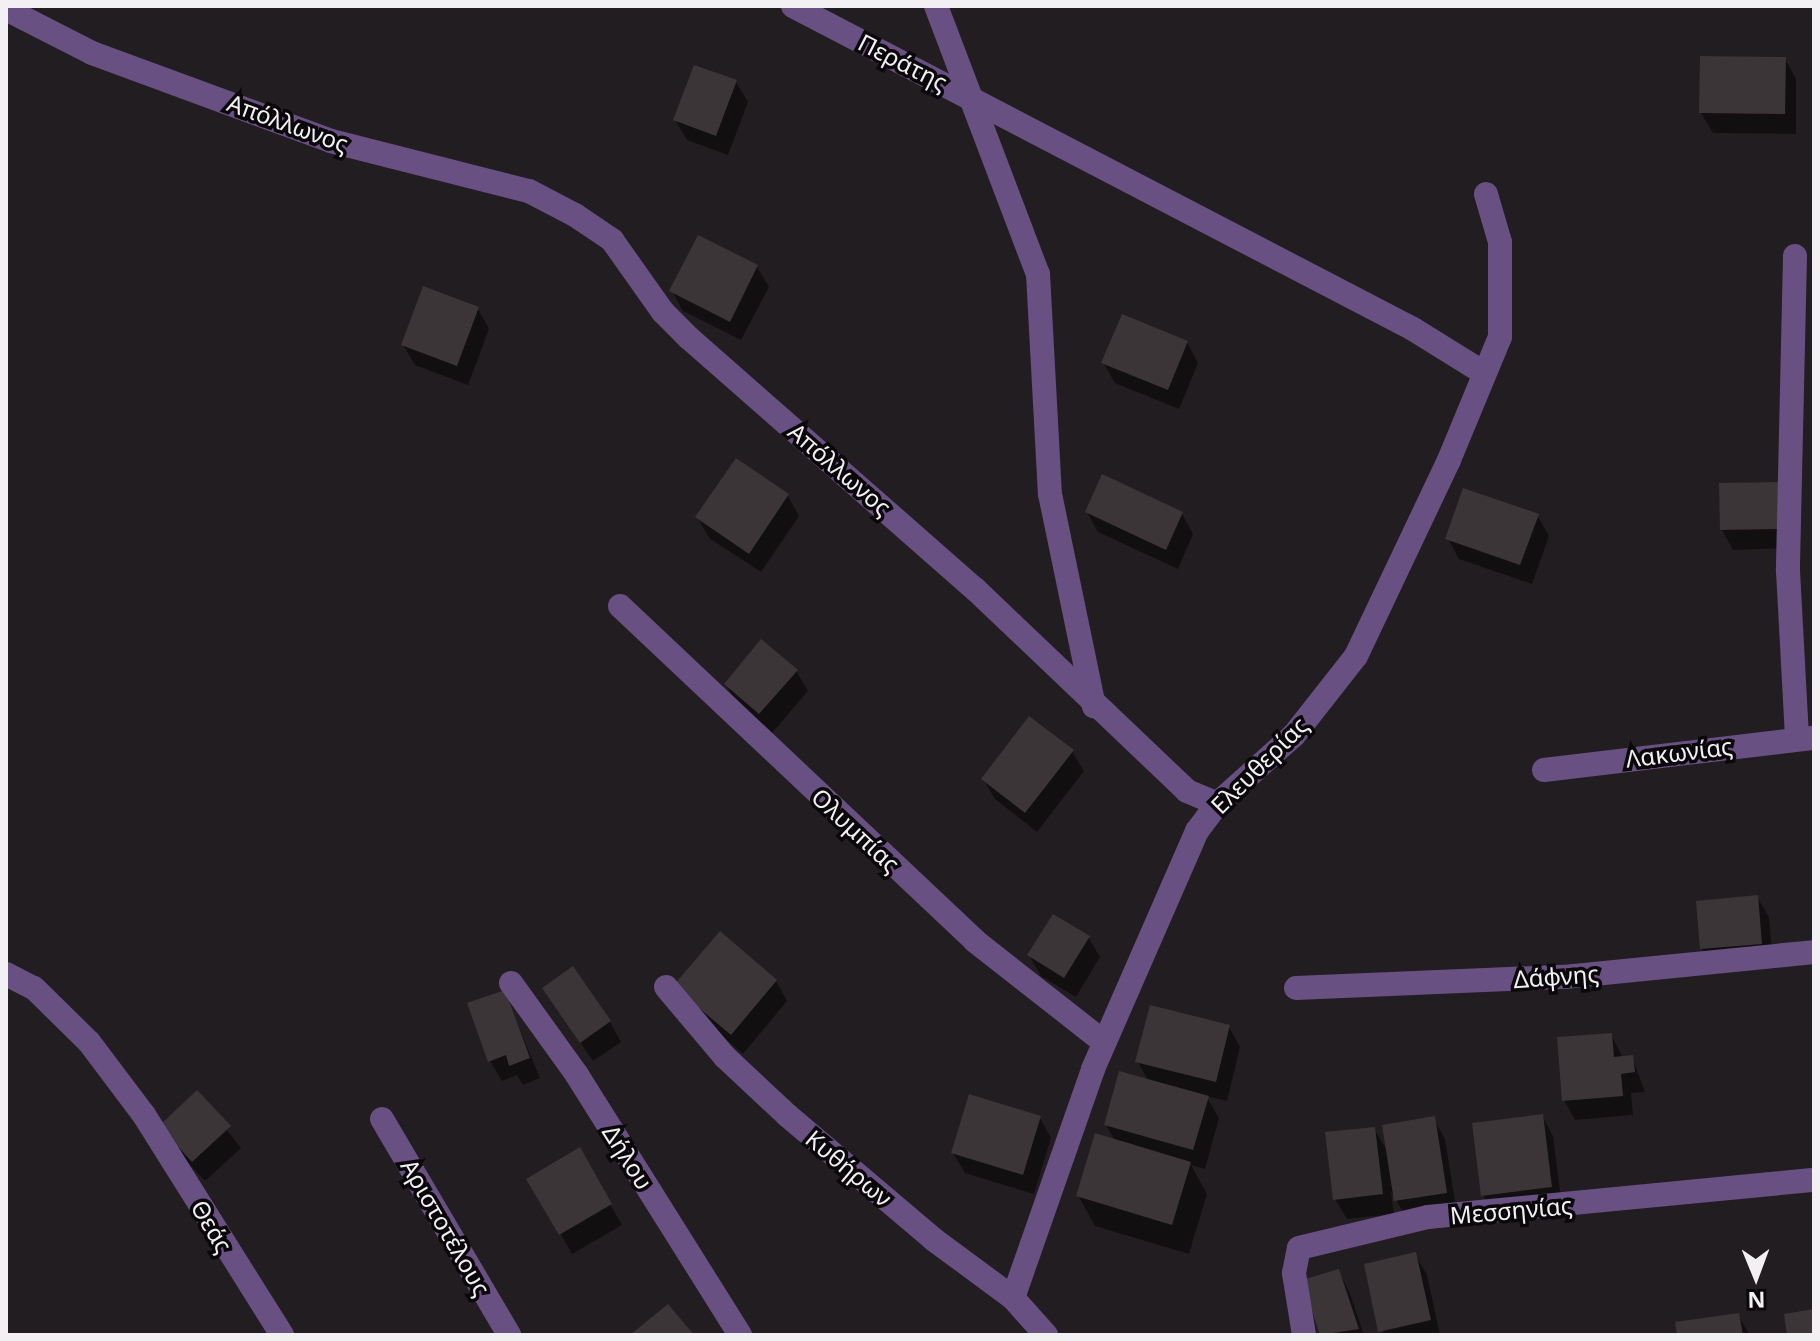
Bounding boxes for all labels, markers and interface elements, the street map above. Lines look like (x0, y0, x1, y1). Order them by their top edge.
street label: Περάτης (854, 27, 952, 97)
street label: Απόλλωνος (224, 88, 352, 158)
street label: Απόλλωνος (783, 417, 897, 521)
street label: Ελευθερίας (1205, 711, 1313, 819)
street label: Λακωνίας (1624, 731, 1734, 773)
street label: Ολυμπίας (806, 782, 906, 878)
street label: Δάφνης (1512, 959, 1600, 993)
street label: Δήλου (597, 1119, 659, 1195)
street label: Κυθήρων (800, 1124, 898, 1212)
street label: Αριστοτέλους (395, 1154, 497, 1300)
street label: Μεσσηνίας (1449, 1190, 1573, 1230)
street label: Θεάς (185, 1195, 239, 1257)
north arrow (1716, 1237, 1796, 1317)
text: N (1747, 1286, 1766, 1316)

